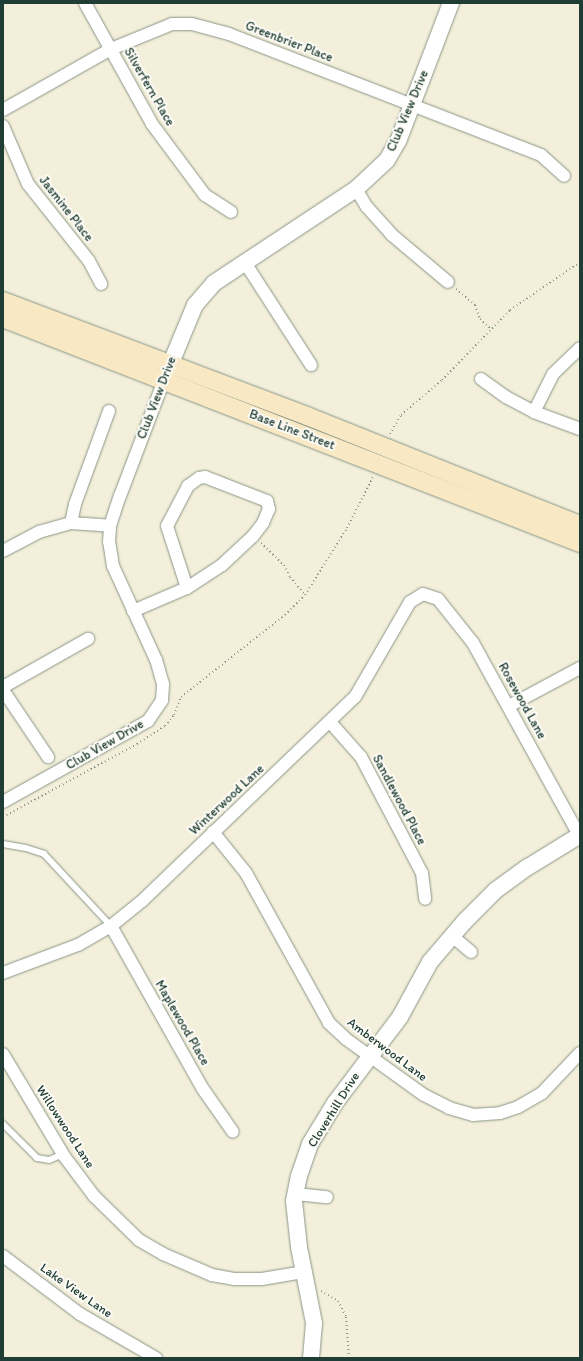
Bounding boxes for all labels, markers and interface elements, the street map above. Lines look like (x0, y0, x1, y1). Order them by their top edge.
street label: Greenbrier Place (243, 18, 335, 66)
street label: Silverfern Place (120, 45, 178, 129)
street label: Club View Drive (384, 68, 432, 154)
street label: Jasmine Place (36, 173, 96, 245)
street label: Club View Drive (134, 355, 180, 441)
street label: Base Line Street (247, 406, 337, 454)
street label: Rosewood Lane (494, 660, 550, 742)
street label: Club View Drive (63, 716, 147, 774)
street label: Sandlewood Place (369, 752, 429, 848)
street label: Winterwood Lane (186, 761, 268, 839)
street label: Maplewood Place (151, 978, 213, 1068)
street label: Amberwood Lane (344, 1015, 430, 1085)
street label: Cloverhill Drive (305, 1069, 363, 1151)
street label: Willowwood Lane (32, 1082, 98, 1172)
street label: Lake View Lane (37, 1260, 115, 1322)

